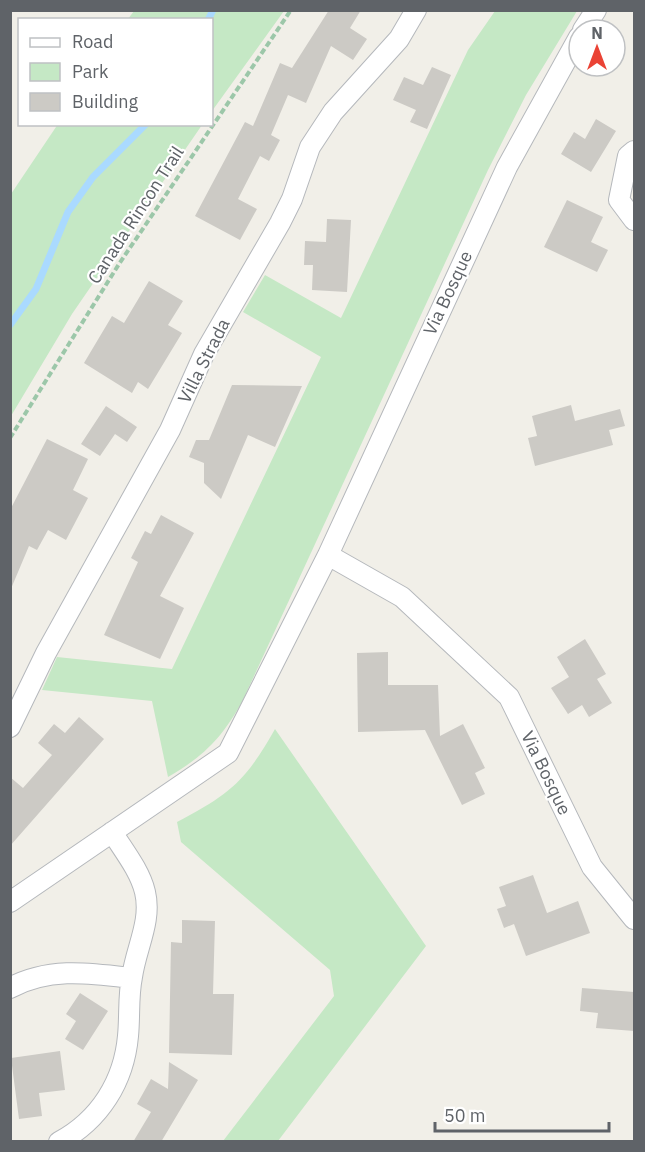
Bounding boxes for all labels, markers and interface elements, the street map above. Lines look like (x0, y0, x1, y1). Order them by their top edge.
legend (18, 18, 213, 126)
north arrow (567, 18, 627, 78)
text: N (591, 23, 603, 43)
text: Road (72, 30, 113, 53)
text: Park (72, 60, 109, 83)
text: Building (72, 90, 139, 113)
street label: Canada Rincon Trail (82, 141, 189, 288)
street label: Via Bosque (418, 247, 477, 339)
street label: Villa Strada (172, 314, 235, 407)
street label: Via Bosque (516, 727, 577, 819)
scale bar (435, 1095, 609, 1133)
text: 50 m (444, 1104, 486, 1127)

